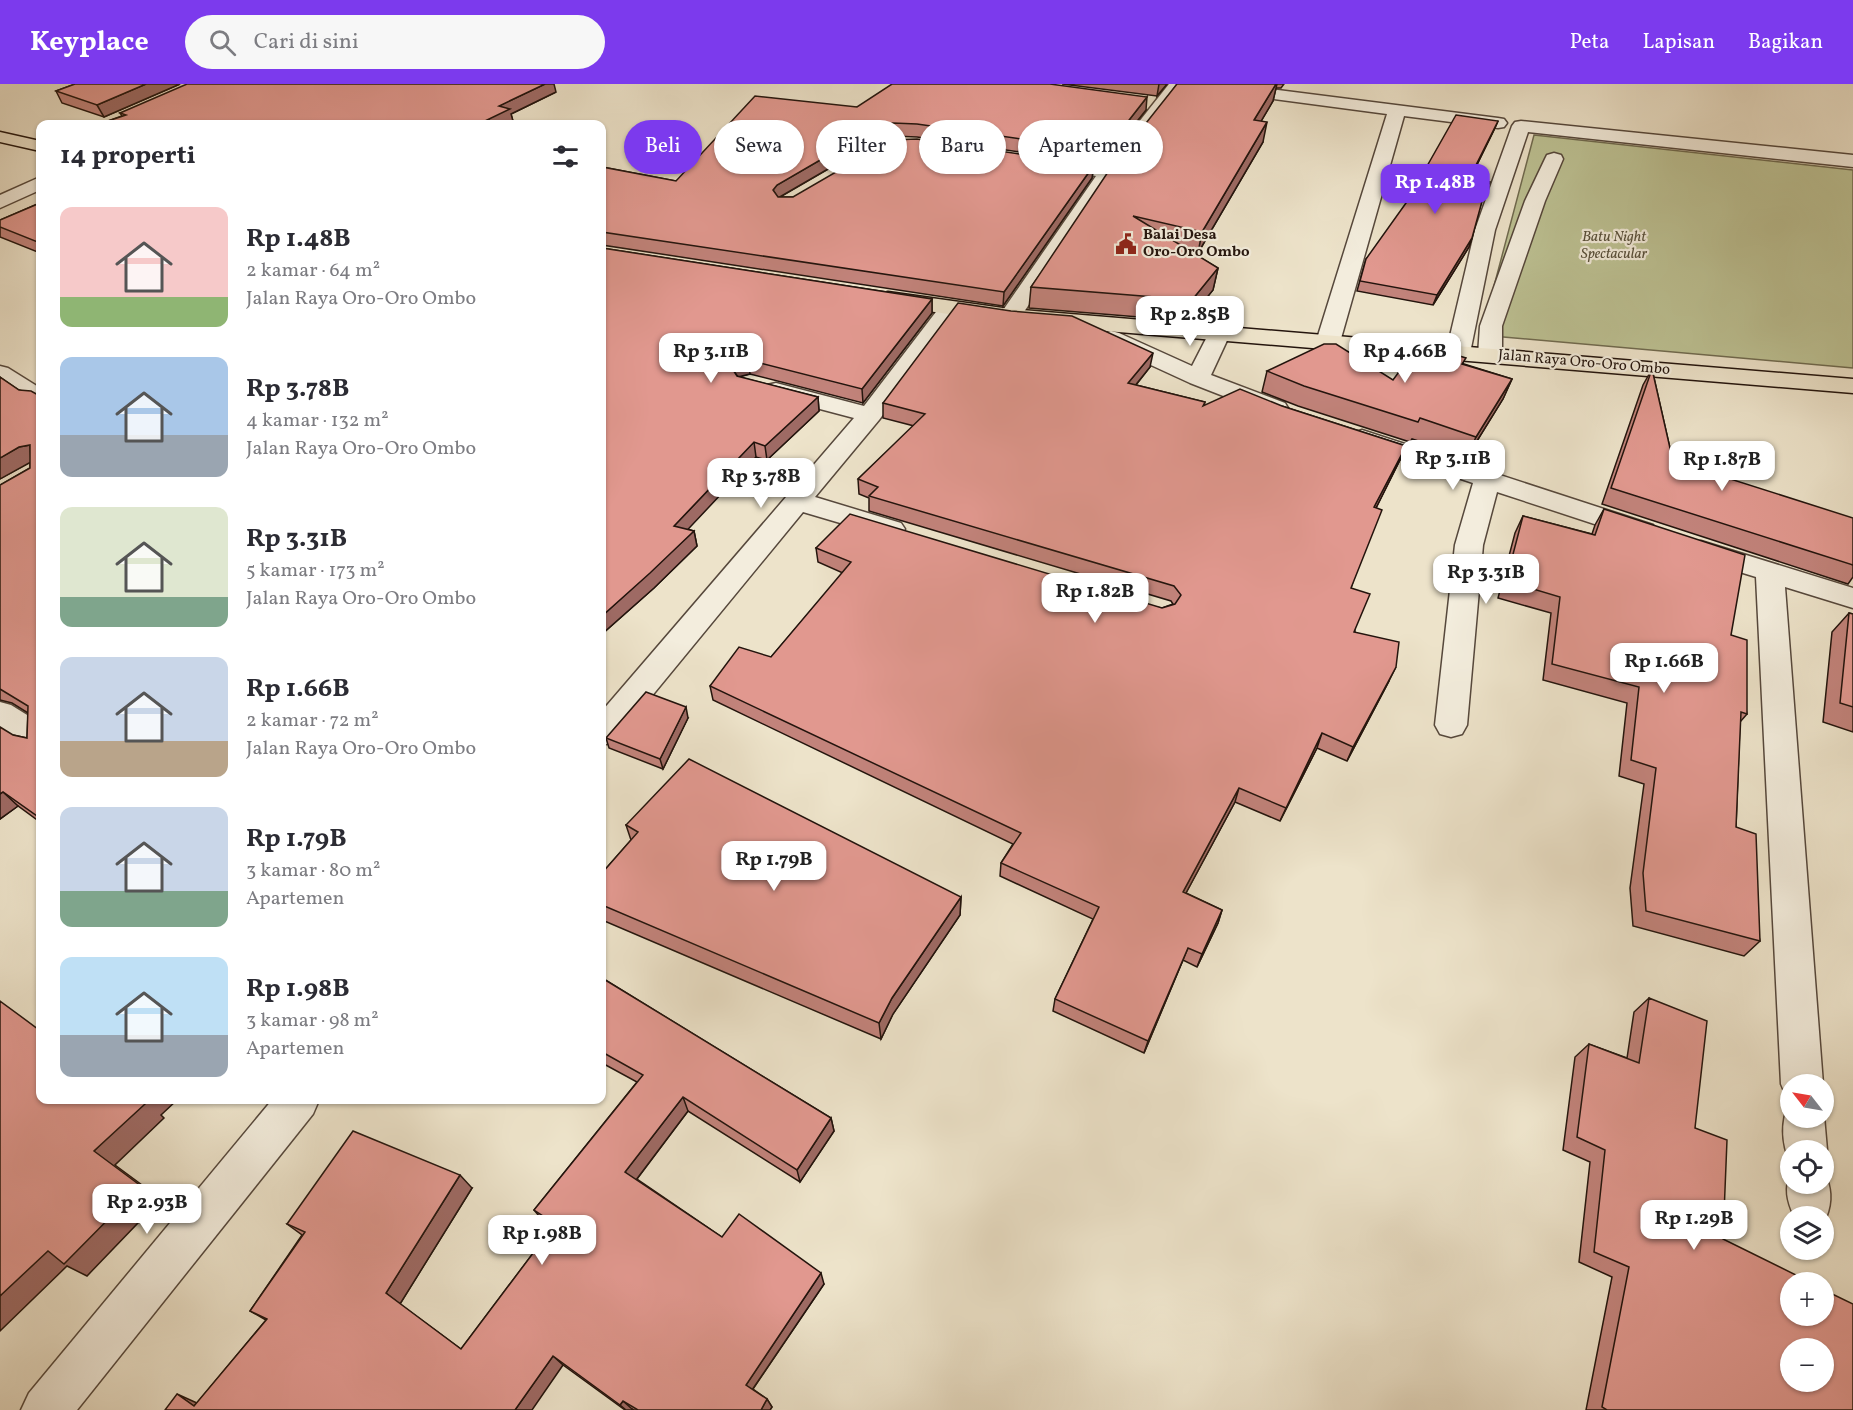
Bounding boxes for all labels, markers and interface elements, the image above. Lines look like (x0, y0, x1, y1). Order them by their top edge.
search box (185, 15, 605, 69)
text: Keyplace (30, 23, 149, 62)
icon: search (206, 26, 239, 59)
text: Cari di sini (254, 27, 359, 58)
text: Peta (1570, 28, 1609, 57)
text: Lapisan (1642, 28, 1715, 57)
text: Bagikan (1748, 28, 1823, 57)
chip: Beli (624, 120, 702, 174)
chip: Sewa (714, 120, 804, 174)
chip: Filter (816, 120, 907, 174)
chip: Baru (919, 120, 1006, 174)
chip: Apartemen (1018, 120, 1163, 174)
text: 14 properti (60, 138, 196, 174)
icon: filters (549, 140, 582, 173)
pin: Rp 1.48B (1373, 164, 1497, 215)
text: Rp 1.48B (1395, 169, 1475, 197)
text: Rp 1.48B (246, 221, 351, 257)
place label: Balai Desa Oro-Oro Ombo (1143, 225, 1250, 263)
park label: Batu Night Spectacular (1581, 227, 1648, 265)
icon: home (108, 231, 180, 303)
public building icon: Balai Desa Oro-Oro Ombo (1114, 232, 1138, 256)
text: 2 kamar · 64 m² (246, 257, 380, 285)
text: Jalan Raya Oro-Oro Ombo (246, 285, 476, 313)
pin: Rp 2.85B (1128, 296, 1252, 347)
text: Rp 2.85B (1150, 301, 1230, 329)
pin: Rp 3.11B (649, 333, 773, 384)
pin: Rp 4.66B (1343, 333, 1467, 384)
text: Rp 3.11B (673, 338, 749, 366)
text: Rp 4.66B (1363, 338, 1447, 366)
street label: Jalan Raya Oro-Oro Ombo (1497, 345, 1671, 381)
text: Rp 3.78B (246, 371, 349, 407)
icon: home (108, 381, 180, 453)
text: 4 kamar · 132 m² (246, 407, 389, 435)
text: Jalan Raya Oro-Oro Ombo (246, 435, 476, 463)
pin: Rp 3.11B (1391, 440, 1515, 491)
pin: Rp 1.87B (1660, 441, 1784, 492)
text: Rp 3.11B (1415, 445, 1491, 473)
text: Rp 1.87B (1683, 446, 1761, 474)
pin: Rp 3.78B (699, 458, 823, 509)
text: Rp 3.78B (721, 463, 801, 491)
text: Rp 3.31B (246, 521, 347, 557)
icon: home (108, 531, 180, 603)
pin: Rp 3.31B (1424, 554, 1548, 605)
text: 5 kamar · 173 m² (246, 557, 385, 585)
text: Rp 3.31B (1447, 559, 1525, 587)
pin: Rp 1.82B (1033, 573, 1157, 624)
text: Rp 1.82B (1056, 578, 1134, 606)
text: Jalan Raya Oro-Oro Ombo (246, 585, 476, 613)
pin: Rp 1.66B (1602, 643, 1726, 694)
text: Rp 1.66B (1624, 648, 1704, 676)
text: Rp 1.66B (246, 671, 350, 707)
icon: home (108, 681, 180, 753)
text: 2 kamar · 72 m² (246, 707, 379, 735)
text: Jalan Raya Oro-Oro Ombo (246, 735, 476, 763)
text: Rp 1.79B (246, 821, 347, 857)
icon: home (108, 831, 180, 903)
pin: Rp 1.79B (712, 841, 836, 892)
text: Rp 1.79B (735, 846, 813, 874)
text: 3 kamar · 80 m² (246, 857, 380, 885)
text: Apartemen (246, 885, 345, 913)
text: Rp 1.98B (246, 971, 350, 1007)
icon: home (108, 981, 180, 1053)
text: 3 kamar · 98 m² (246, 1007, 379, 1035)
text: Apartemen (246, 1035, 345, 1063)
north arrow (1780, 1074, 1834, 1128)
map controls (1780, 1074, 1834, 1392)
button: locate (1780, 1140, 1834, 1194)
pin: Rp 2.93B (85, 1184, 209, 1235)
text: Rp 2.93B (106, 1189, 188, 1217)
pin: Rp 1.29B (1632, 1200, 1756, 1251)
text: Rp 1.29B (1654, 1205, 1734, 1233)
button: layers (1780, 1206, 1834, 1260)
pin: Rp 1.98B (480, 1215, 604, 1266)
text: Rp 1.98B (502, 1220, 582, 1248)
button: + (1780, 1272, 1834, 1326)
button: − (1780, 1338, 1834, 1392)

